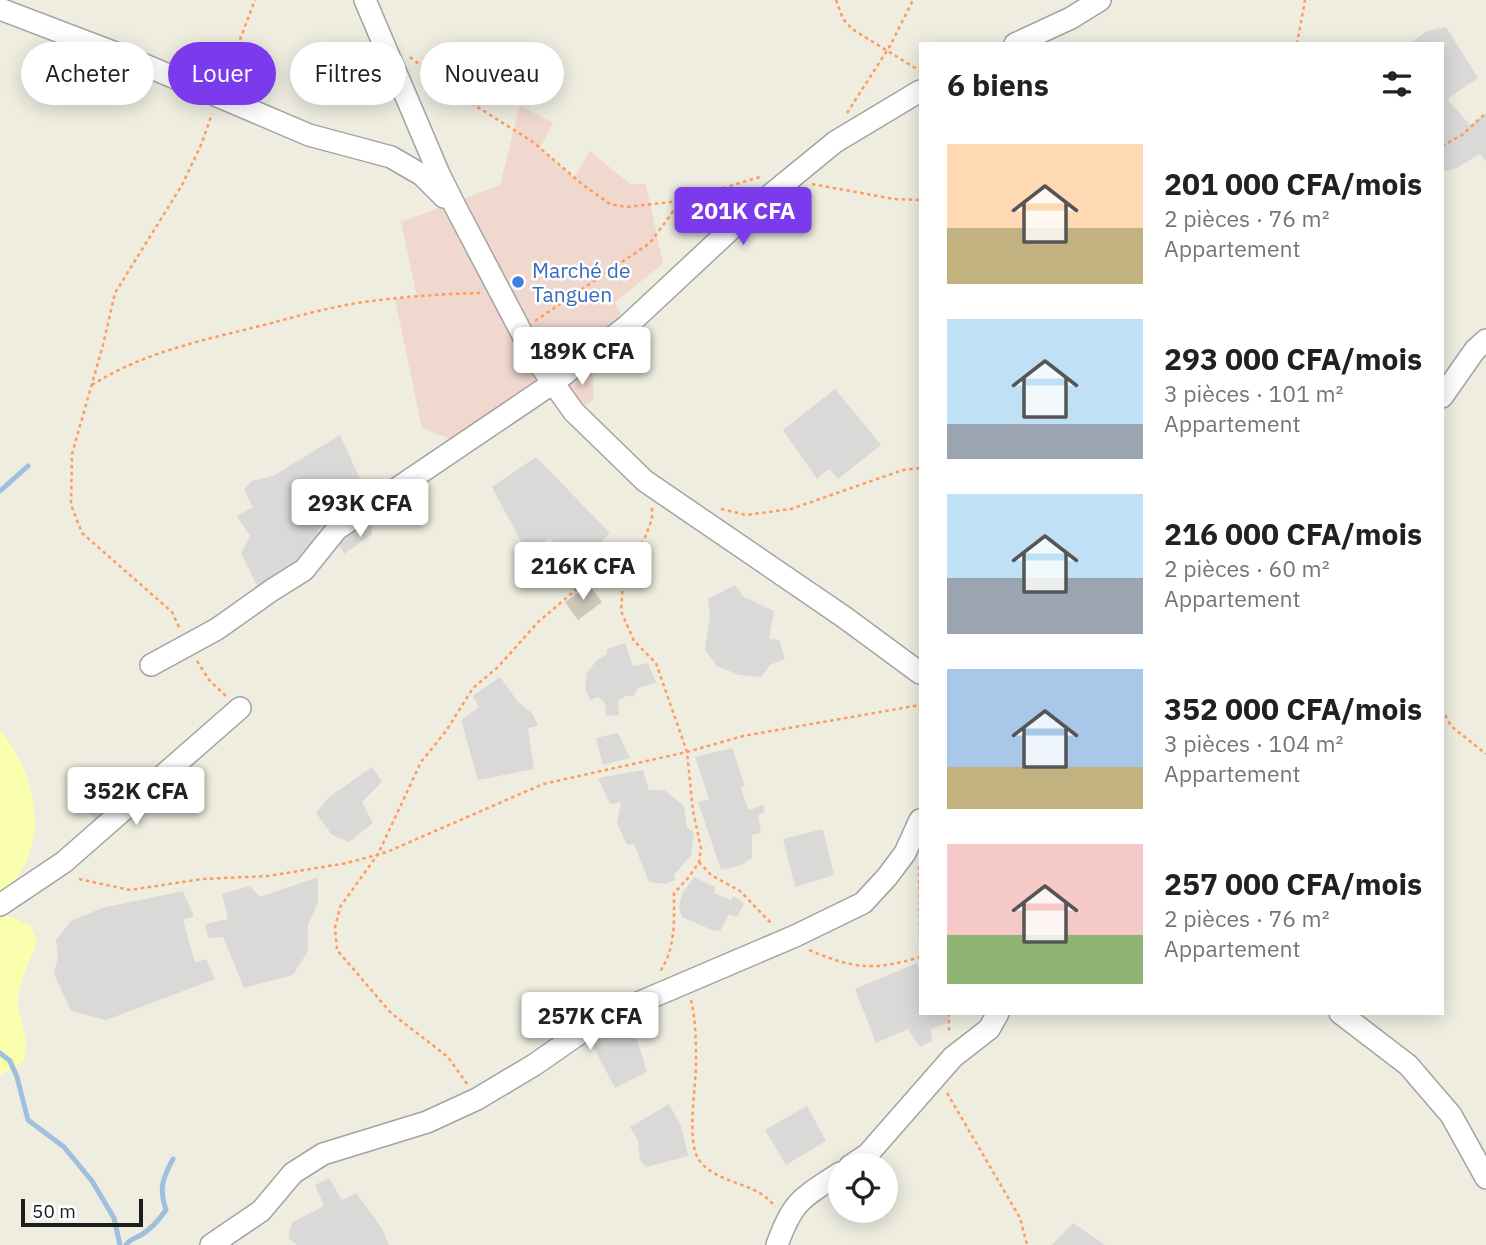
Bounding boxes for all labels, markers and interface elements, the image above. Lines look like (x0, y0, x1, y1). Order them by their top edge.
chip: Acheter (21, 42, 154, 105)
chip: Louer (168, 42, 276, 105)
chip: Filtres (290, 42, 406, 105)
chip: Nouveau (420, 42, 564, 105)
text: 6 biens (947, 65, 1049, 104)
icon: filters (1378, 65, 1416, 103)
text: 201 000 CFA/mois (1164, 164, 1422, 203)
icon: home (1003, 172, 1087, 256)
pin: 201K CFA (671, 188, 815, 247)
text: 201K CFA (690, 195, 796, 225)
text: 2 pièces · 76 m² (1164, 203, 1330, 233)
text: Appartement (1164, 233, 1301, 263)
place label: Marché de Tanguen (532, 256, 631, 308)
marker: Marché de Tanguen (510, 274, 526, 290)
pin: 189K CFA (510, 328, 654, 387)
text: 189K CFA (529, 335, 635, 365)
text: 293 000 CFA/mois (1164, 339, 1422, 378)
icon: home (1003, 347, 1087, 431)
text: 3 pièces · 101 m² (1164, 378, 1343, 408)
text: Appartement (1164, 408, 1301, 438)
pin: 293K CFA (288, 480, 432, 539)
text: 293K CFA (307, 487, 413, 517)
text: 216 000 CFA/mois (1164, 514, 1422, 553)
icon: home (1003, 522, 1087, 606)
pin: 216K CFA (511, 542, 655, 602)
text: 216K CFA (530, 550, 636, 580)
text: 2 pièces · 60 m² (1164, 553, 1330, 583)
text: Appartement (1164, 583, 1301, 613)
text: 352 000 CFA/mois (1164, 689, 1422, 728)
icon: home (1003, 697, 1087, 781)
text: 3 pièces · 104 m² (1164, 728, 1343, 758)
text: Appartement (1164, 758, 1301, 788)
pin: 352K CFA (64, 768, 208, 827)
text: 352K CFA (83, 775, 189, 805)
text: 257 000 CFA/mois (1164, 864, 1422, 903)
icon: home (1003, 872, 1087, 956)
text: 2 pièces · 76 m² (1164, 903, 1330, 933)
text: Appartement (1164, 933, 1301, 963)
pin: 257K CFA (518, 992, 662, 1052)
text: 257K CFA (537, 1000, 643, 1030)
map controls (828, 1153, 898, 1223)
button: locate (828, 1153, 898, 1223)
scale bar (21, 1196, 144, 1228)
text: 50 m (32, 1199, 76, 1223)

